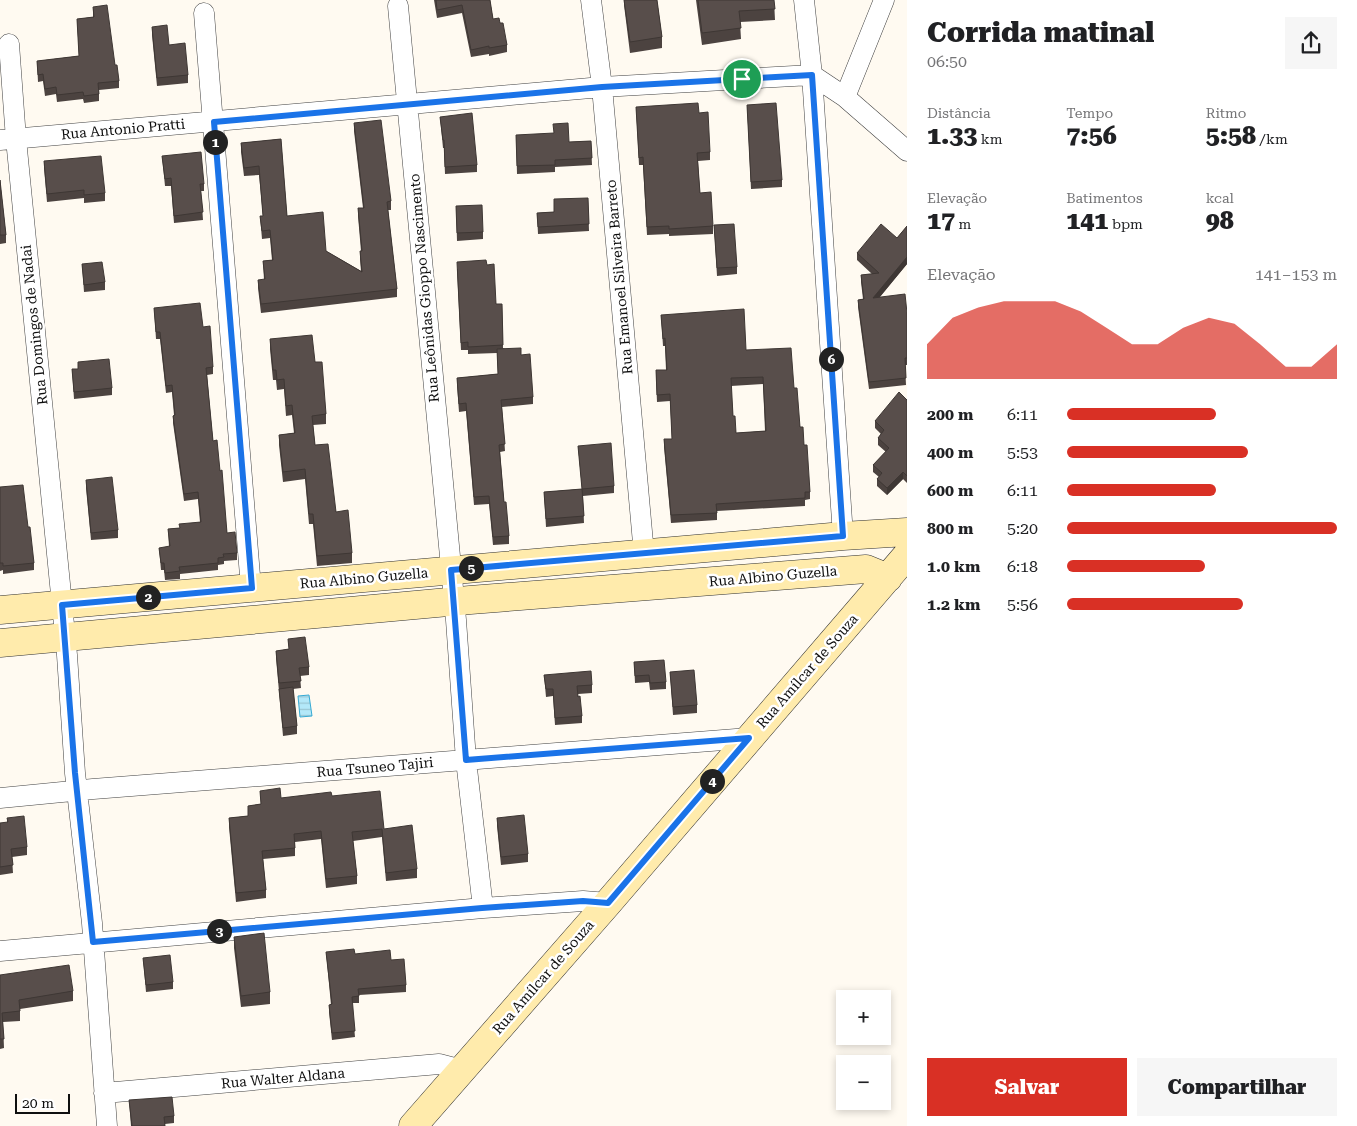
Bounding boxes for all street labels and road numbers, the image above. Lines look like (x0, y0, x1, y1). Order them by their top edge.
street label: Rua Antonio Pratti (60, 116, 186, 142)
street label: Rua Leônidas Gioppo Nascimento (406, 173, 442, 403)
street label: Rua Emanoel Silveira Barreto (603, 179, 635, 375)
street label: Rua Domingos de Nadai (18, 244, 50, 406)
street label: Rua Albino Guzella (708, 562, 838, 590)
street label: Rua Albino Guzella (299, 564, 429, 592)
street label: Rua Amílcar de Souza (753, 610, 861, 731)
street label: Rua Tsuneo Tajiri (316, 754, 435, 780)
street label: Rua Amílcar de Souza (489, 916, 597, 1037)
street label: Rua Walter Aldana (220, 1065, 346, 1091)

